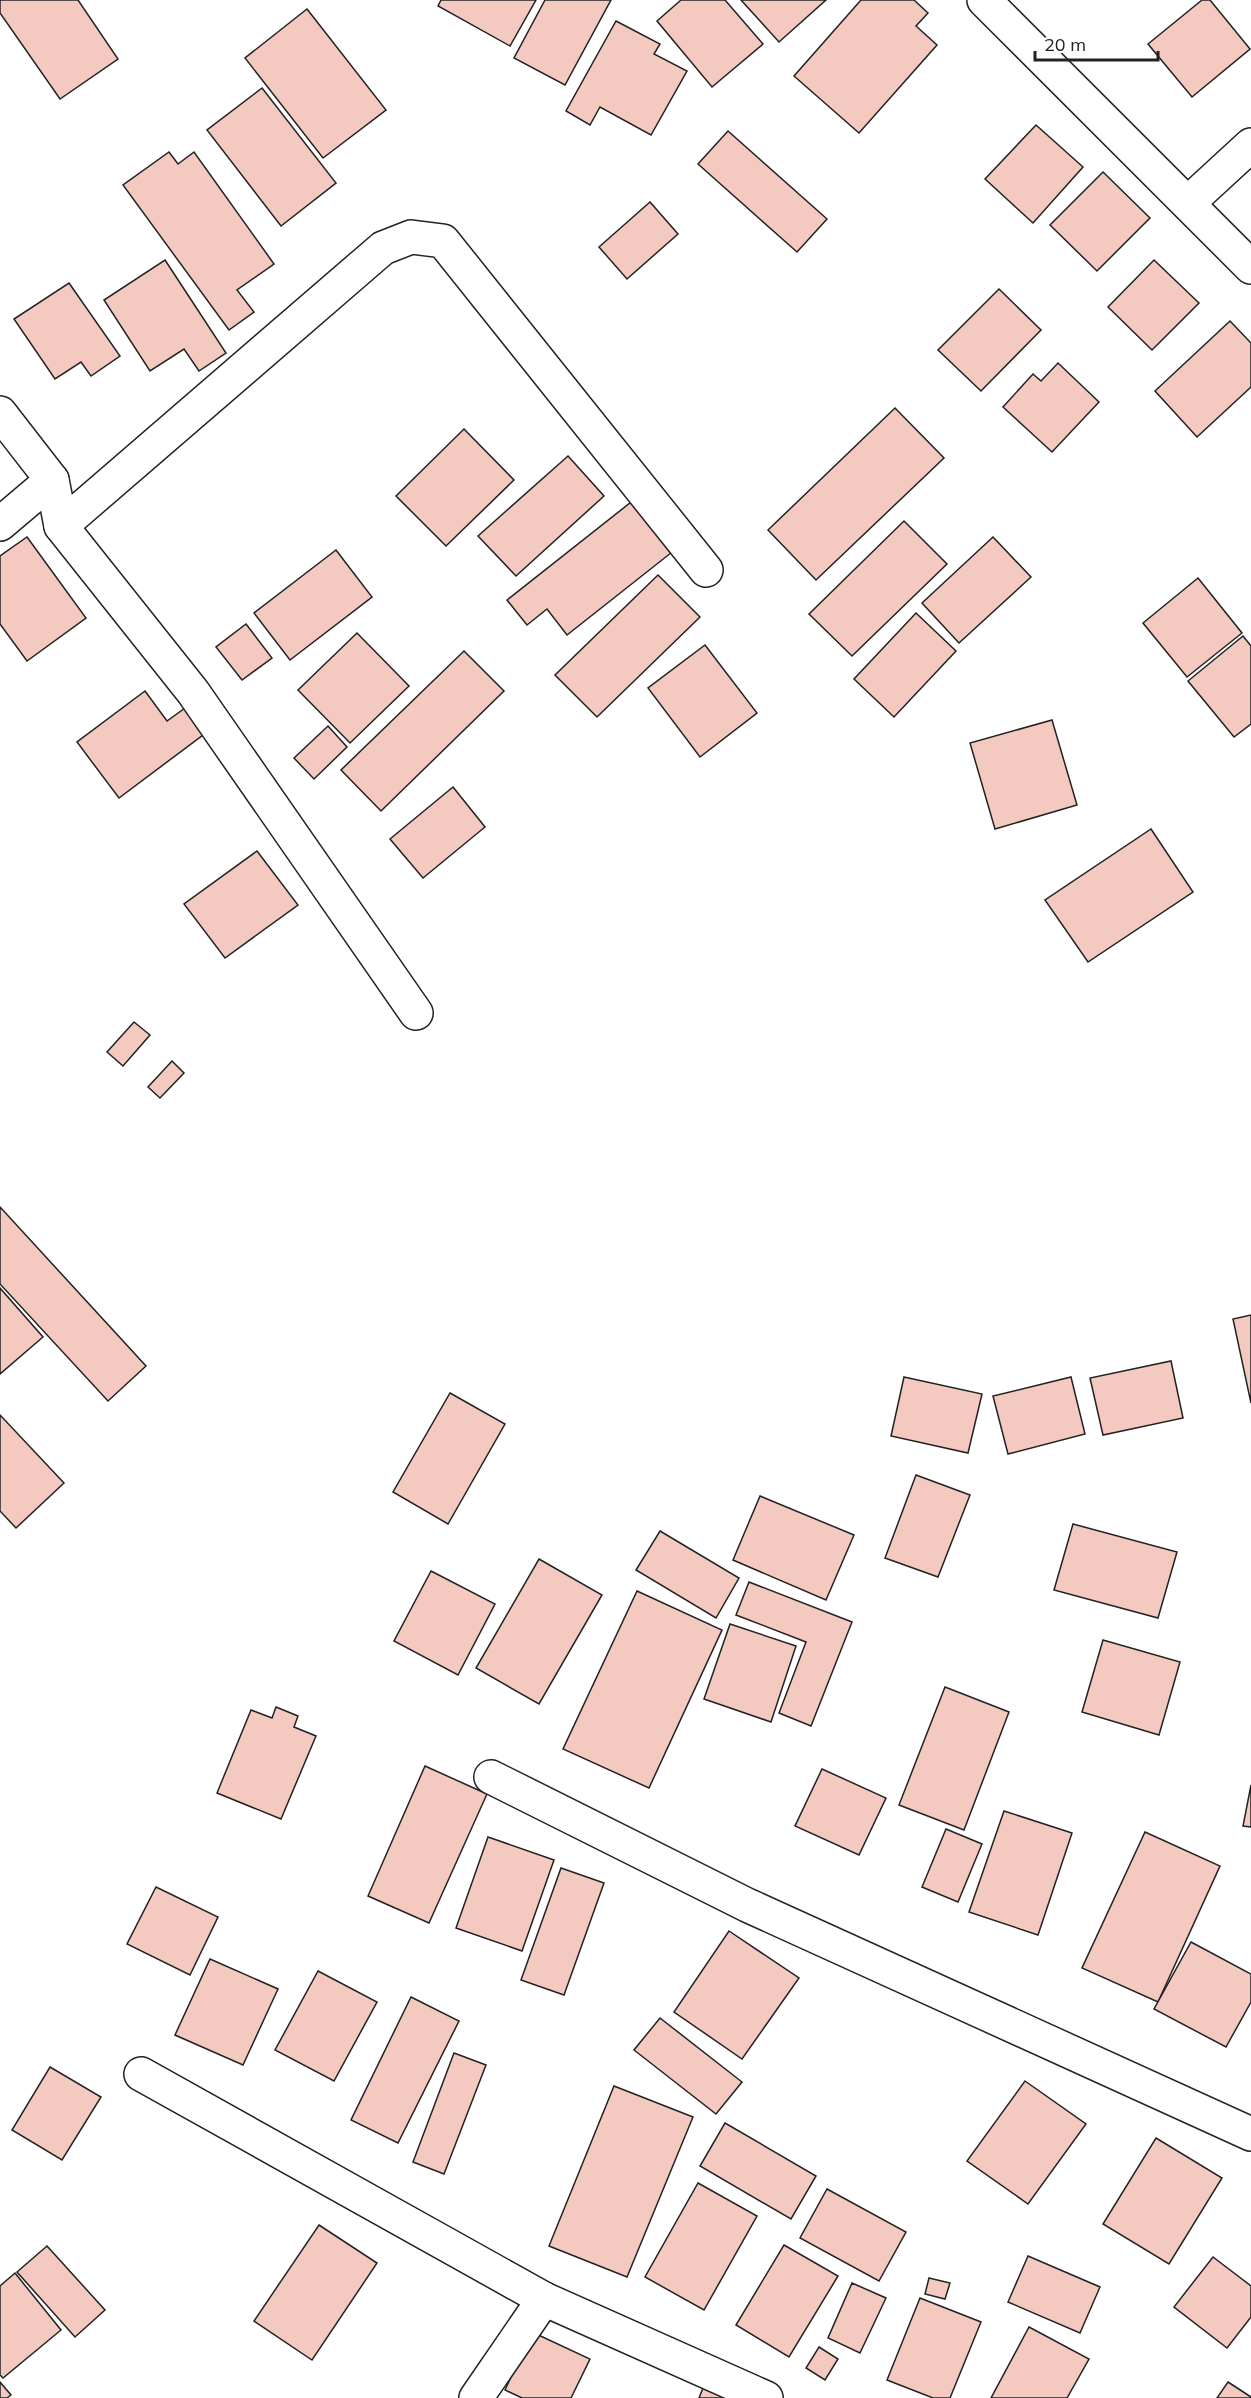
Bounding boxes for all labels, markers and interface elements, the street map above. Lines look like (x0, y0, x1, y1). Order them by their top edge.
scale bar (1035, 24, 1158, 62)
text: 20 m (1044, 33, 1086, 56)

